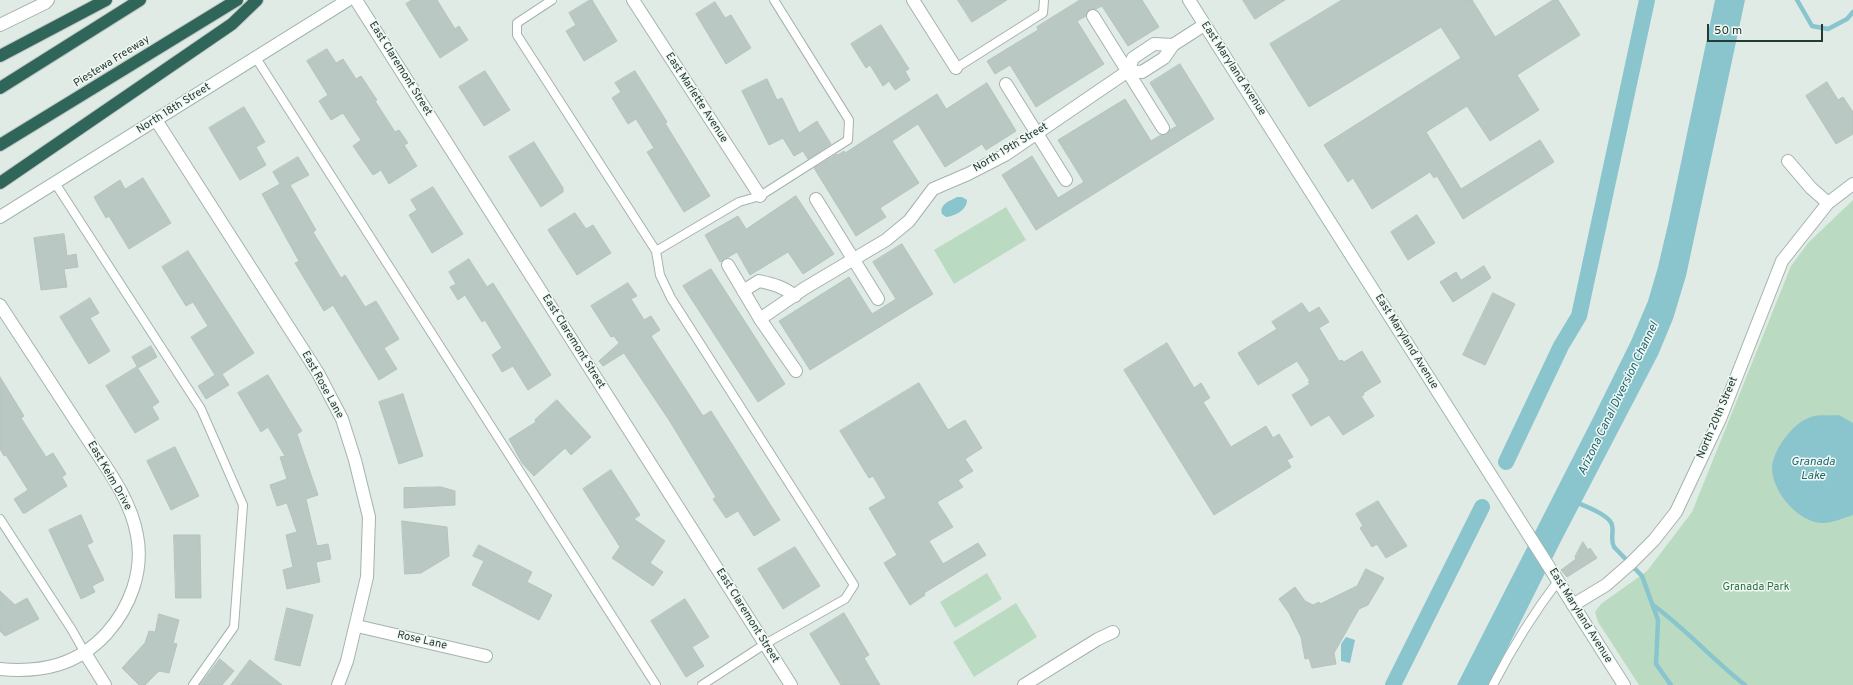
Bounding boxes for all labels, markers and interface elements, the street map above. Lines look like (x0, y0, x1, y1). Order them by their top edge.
scale bar (1709, 16, 1825, 42)
street label: East Claremont Street (366, 19, 434, 119)
street label: East Maryland Avenue (1198, 20, 1268, 118)
text: 50 m (1714, 23, 1742, 39)
street label: Piestewa Freeway (72, 33, 152, 91)
street label: East Marlette Avenue (662, 50, 730, 146)
street label: North 18th Street (135, 81, 213, 137)
street label: North 19th Street (971, 121, 1051, 175)
street label: East Claremont Street (539, 292, 607, 392)
street label: East Maryland Avenue (1371, 292, 1441, 392)
water label: Arizona Canal Diversion Channel (1576, 320, 1662, 478)
street label: East Rose Lane (298, 349, 346, 421)
street label: North 20th Street (1695, 375, 1741, 461)
street label: East Keim Drive (84, 439, 134, 513)
water label: Granada Lake (1791, 456, 1835, 484)
street label: East Claremont Street (713, 566, 781, 666)
street label: East Maryland Avenue (1545, 566, 1615, 666)
park label: Granada Park (1722, 581, 1790, 595)
street label: Rose Lane (396, 629, 448, 653)

